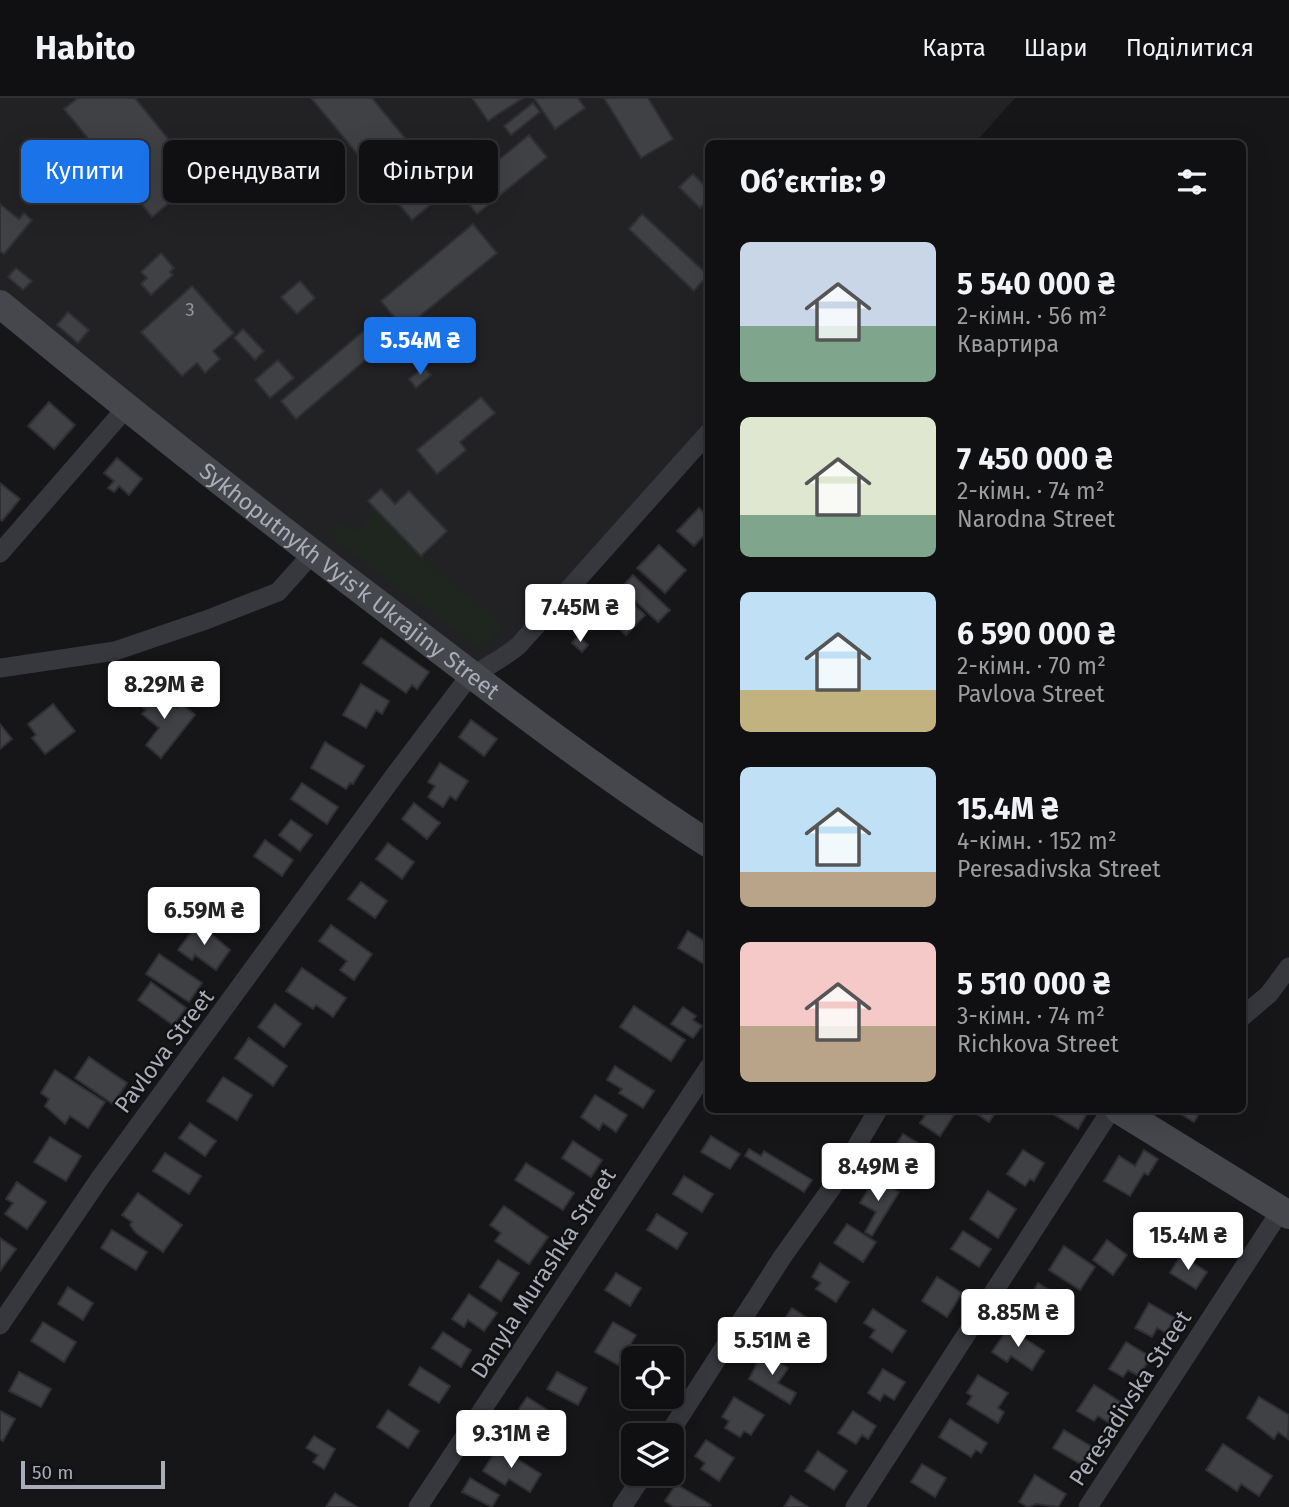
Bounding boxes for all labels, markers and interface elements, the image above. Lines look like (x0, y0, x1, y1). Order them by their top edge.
text: Habito (35, 28, 136, 68)
text: Карта (922, 34, 986, 62)
text: Шари (1024, 34, 1088, 62)
text: Поділитися (1126, 34, 1254, 62)
chip: Купити (21, 140, 149, 203)
chip: Орендувати (163, 140, 345, 203)
chip: Фільтри (359, 140, 498, 203)
icon: filters (1173, 163, 1211, 201)
text: Об’єктів: 9 (740, 164, 886, 200)
text: 5 540 000 ₴ (957, 266, 1115, 302)
icon: home (796, 270, 880, 354)
house number: 3 (185, 298, 195, 321)
text: 2-кімн. · 56 m² (957, 302, 1107, 330)
pin: 5.54M ₴ (355, 317, 485, 377)
text: 5.54M ₴ (380, 326, 460, 354)
text: Квартира (957, 330, 1059, 358)
text: 7 450 000 ₴ (957, 441, 1113, 477)
icon: home (796, 445, 880, 529)
street label: Sykhoputnykh Vyis'k Ukrajiny Street (194, 457, 506, 705)
text: 2-кімн. · 74 m² (957, 477, 1105, 505)
text: Narodna Street (957, 505, 1115, 533)
pin: 7.45M ₴ (515, 584, 645, 644)
text: 7.45M ₴ (541, 593, 619, 621)
text: 6 590 000 ₴ (957, 616, 1115, 652)
icon: home (796, 620, 880, 704)
text: 2-кімн. · 70 m² (957, 652, 1106, 680)
pin: 8.29M ₴ (99, 662, 229, 721)
text: 8.29M ₴ (124, 670, 204, 698)
text: Pavlova Street (957, 680, 1105, 708)
text: 15.4M ₴ (957, 791, 1058, 827)
icon: home (796, 795, 880, 879)
text: 4-кімн. · 152 m² (957, 827, 1117, 855)
text: Peresadivska Street (957, 855, 1161, 883)
pin: 6.59M ₴ (139, 888, 269, 947)
text: 6.59M ₴ (164, 896, 244, 924)
text: 5 510 000 ₴ (957, 966, 1110, 1002)
icon: home (796, 970, 880, 1054)
street label: Pavlova Street (108, 983, 220, 1118)
text: 3-кімн. · 74 m² (957, 1002, 1105, 1030)
text: Richkova Street (957, 1030, 1119, 1058)
pin: 8.49M ₴ (813, 1144, 943, 1203)
text: 8.49M ₴ (838, 1152, 918, 1180)
street label: Danyla Murashka Street (464, 1162, 622, 1383)
pin: 15.4M ₴ (1123, 1212, 1253, 1272)
text: 15.4M ₴ (1149, 1221, 1227, 1249)
pin: 8.85M ₴ (953, 1290, 1083, 1349)
text: 8.85M ₴ (977, 1298, 1059, 1326)
street label: Peresadivska Street (1063, 1304, 1198, 1491)
pin: 5.51M ₴ (707, 1318, 837, 1377)
text: 5.51M ₴ (734, 1326, 810, 1354)
map controls (621, 1346, 684, 1486)
button: locate (621, 1346, 684, 1409)
pin: 9.31M ₴ (446, 1410, 576, 1470)
text: 9.31M ₴ (472, 1419, 550, 1447)
button: layers (621, 1423, 684, 1486)
scale bar (21, 1458, 164, 1490)
text: 50 m (32, 1461, 73, 1484)

